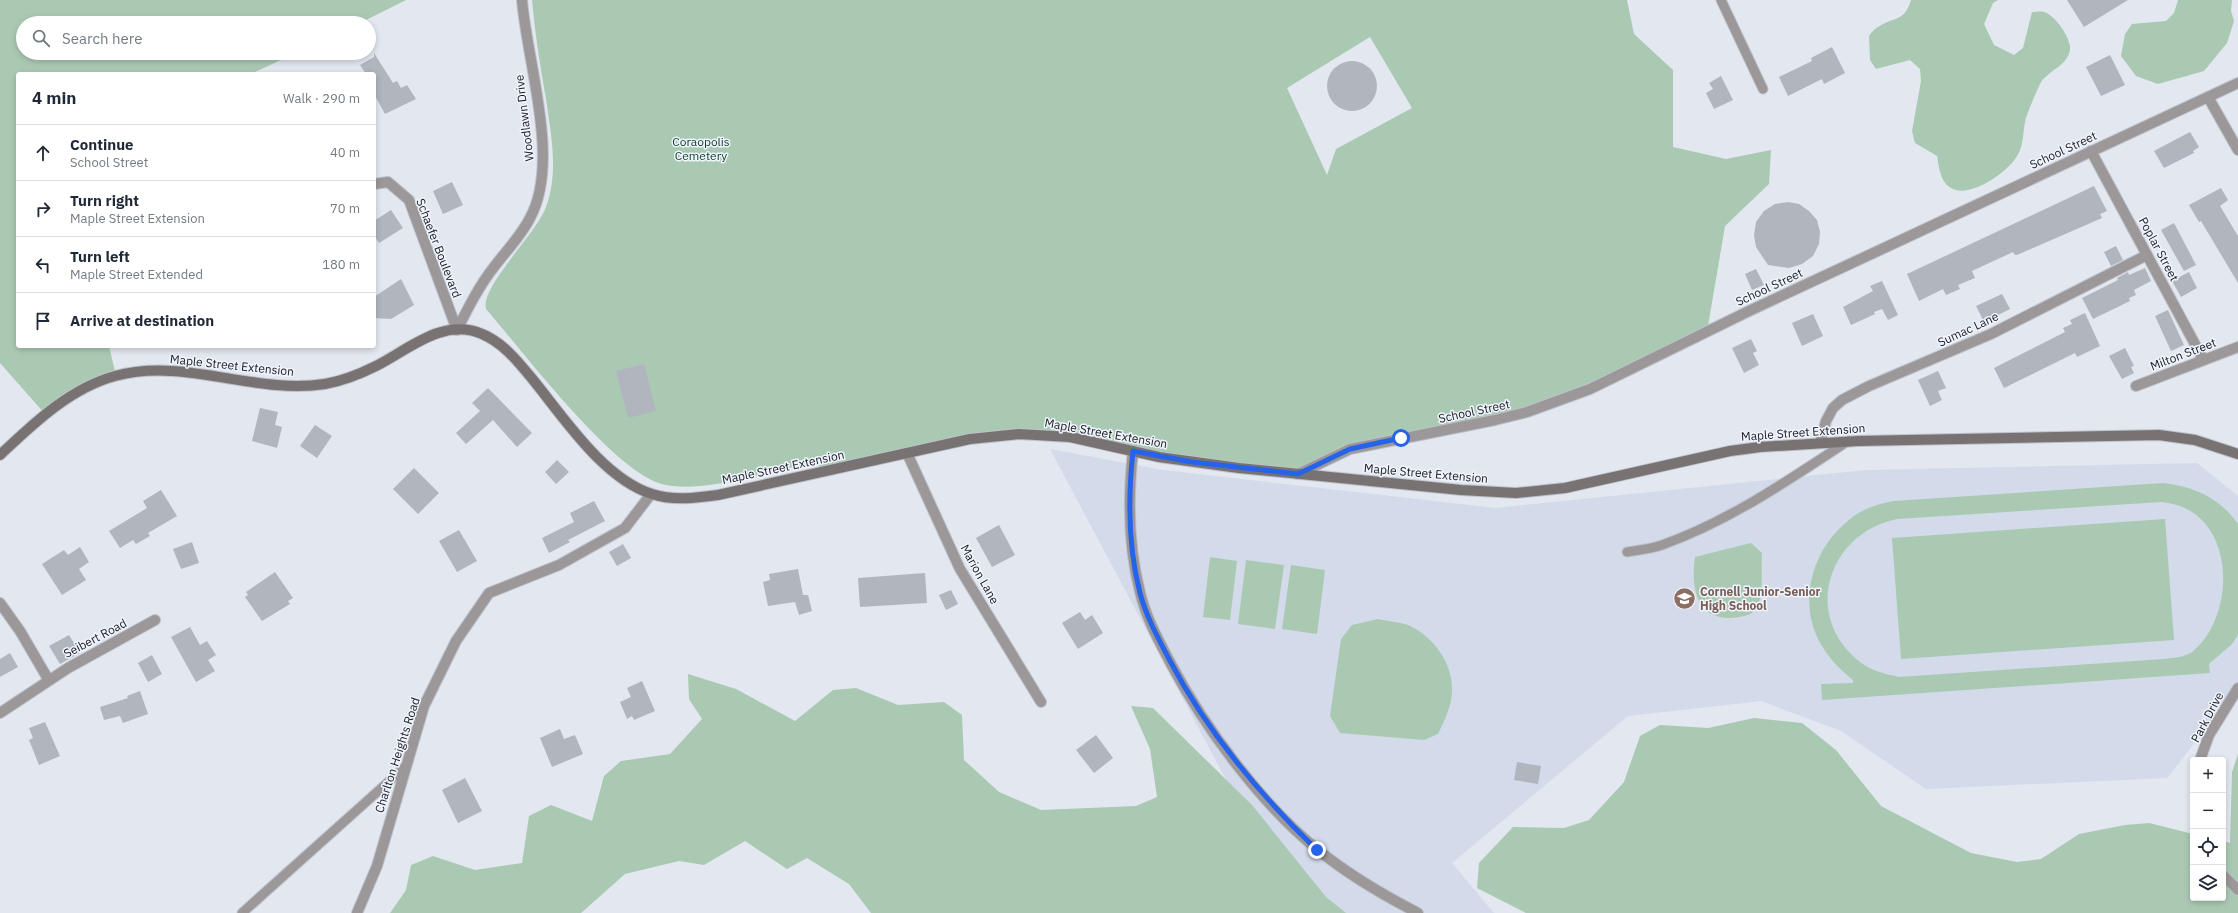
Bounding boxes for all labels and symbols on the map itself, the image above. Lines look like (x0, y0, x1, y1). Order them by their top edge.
street label: Woodlawn Drive (511, 73, 537, 162)
street label: School Street (2027, 128, 2099, 172)
park label: Coraopolis Cemetery (672, 134, 730, 163)
street label: Schaefer Boulevard (413, 196, 465, 300)
street label: Poplar Street (2136, 214, 2182, 284)
street label: School Street (1733, 265, 1805, 309)
street label: Sumac Lane (1935, 308, 2001, 350)
street label: Milton Street (2148, 335, 2218, 373)
street label: Maple Street Extension (169, 351, 295, 379)
street label: School Street (1437, 396, 1511, 426)
street label: Maple Street Extension (1043, 415, 1169, 451)
street label: Maple Street Extension (1740, 420, 1866, 444)
route start (1392, 429, 1410, 447)
street label: Maple Street Extension (721, 447, 845, 487)
street label: Maple Street Extension (1363, 460, 1489, 486)
street label: Marion Lane (958, 542, 1003, 607)
place label: Cornell Junior-Senior High School (1700, 584, 1821, 613)
school or university icon: Cornell Junior-Senior High School (1671, 585, 1697, 611)
street label: Seibert Road (61, 615, 129, 661)
street label: Park Drive (2187, 689, 2227, 745)
street label: Charlton Heights Road (371, 695, 423, 815)
route end (1308, 841, 1326, 859)

